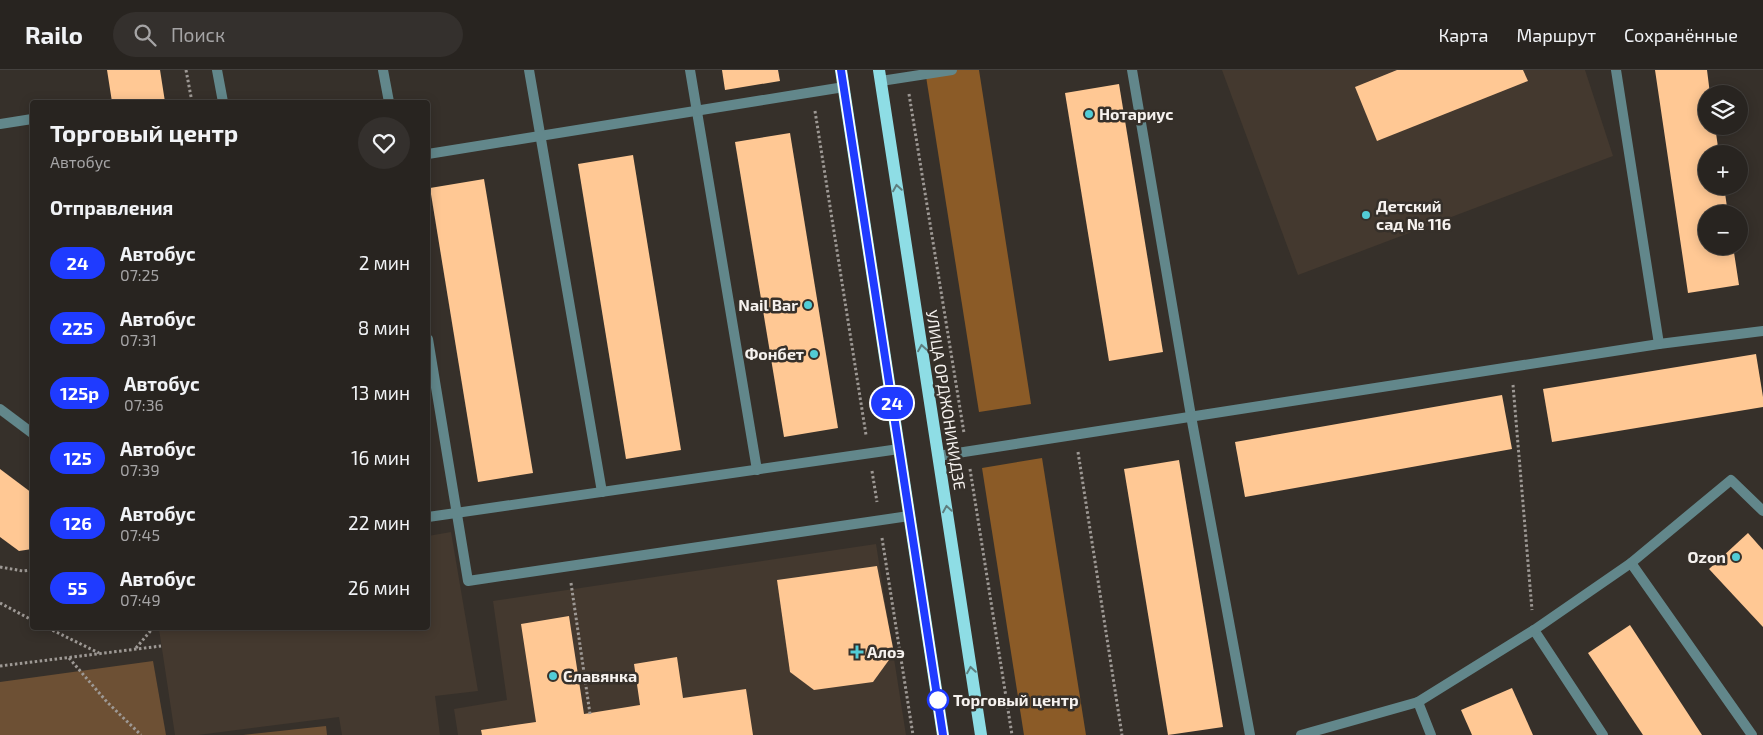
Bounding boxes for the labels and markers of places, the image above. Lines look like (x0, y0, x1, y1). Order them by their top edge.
place label: Нотариус (1099, 104, 1173, 123)
marker: Нотариус (1083, 108, 1095, 120)
place label: Детский сад № 116 (1376, 196, 1451, 233)
marker: Детский сад № 116 (1360, 209, 1372, 221)
place label: Nail Bar (738, 295, 798, 314)
marker: Nail Bar (802, 299, 814, 311)
place label: Фонбет (745, 344, 804, 363)
marker: Фонбет (808, 348, 820, 360)
place label: Ozon (1688, 547, 1726, 566)
marker: Ozon (1730, 551, 1742, 563)
place label: Алоэ (867, 642, 905, 661)
marker: Алоэ (851, 646, 863, 658)
place label: Славянка (563, 666, 637, 685)
marker: Славянка (547, 670, 559, 682)
marker: Торговый центр (927, 689, 949, 711)
place label: Торговый центр (953, 690, 1079, 709)

